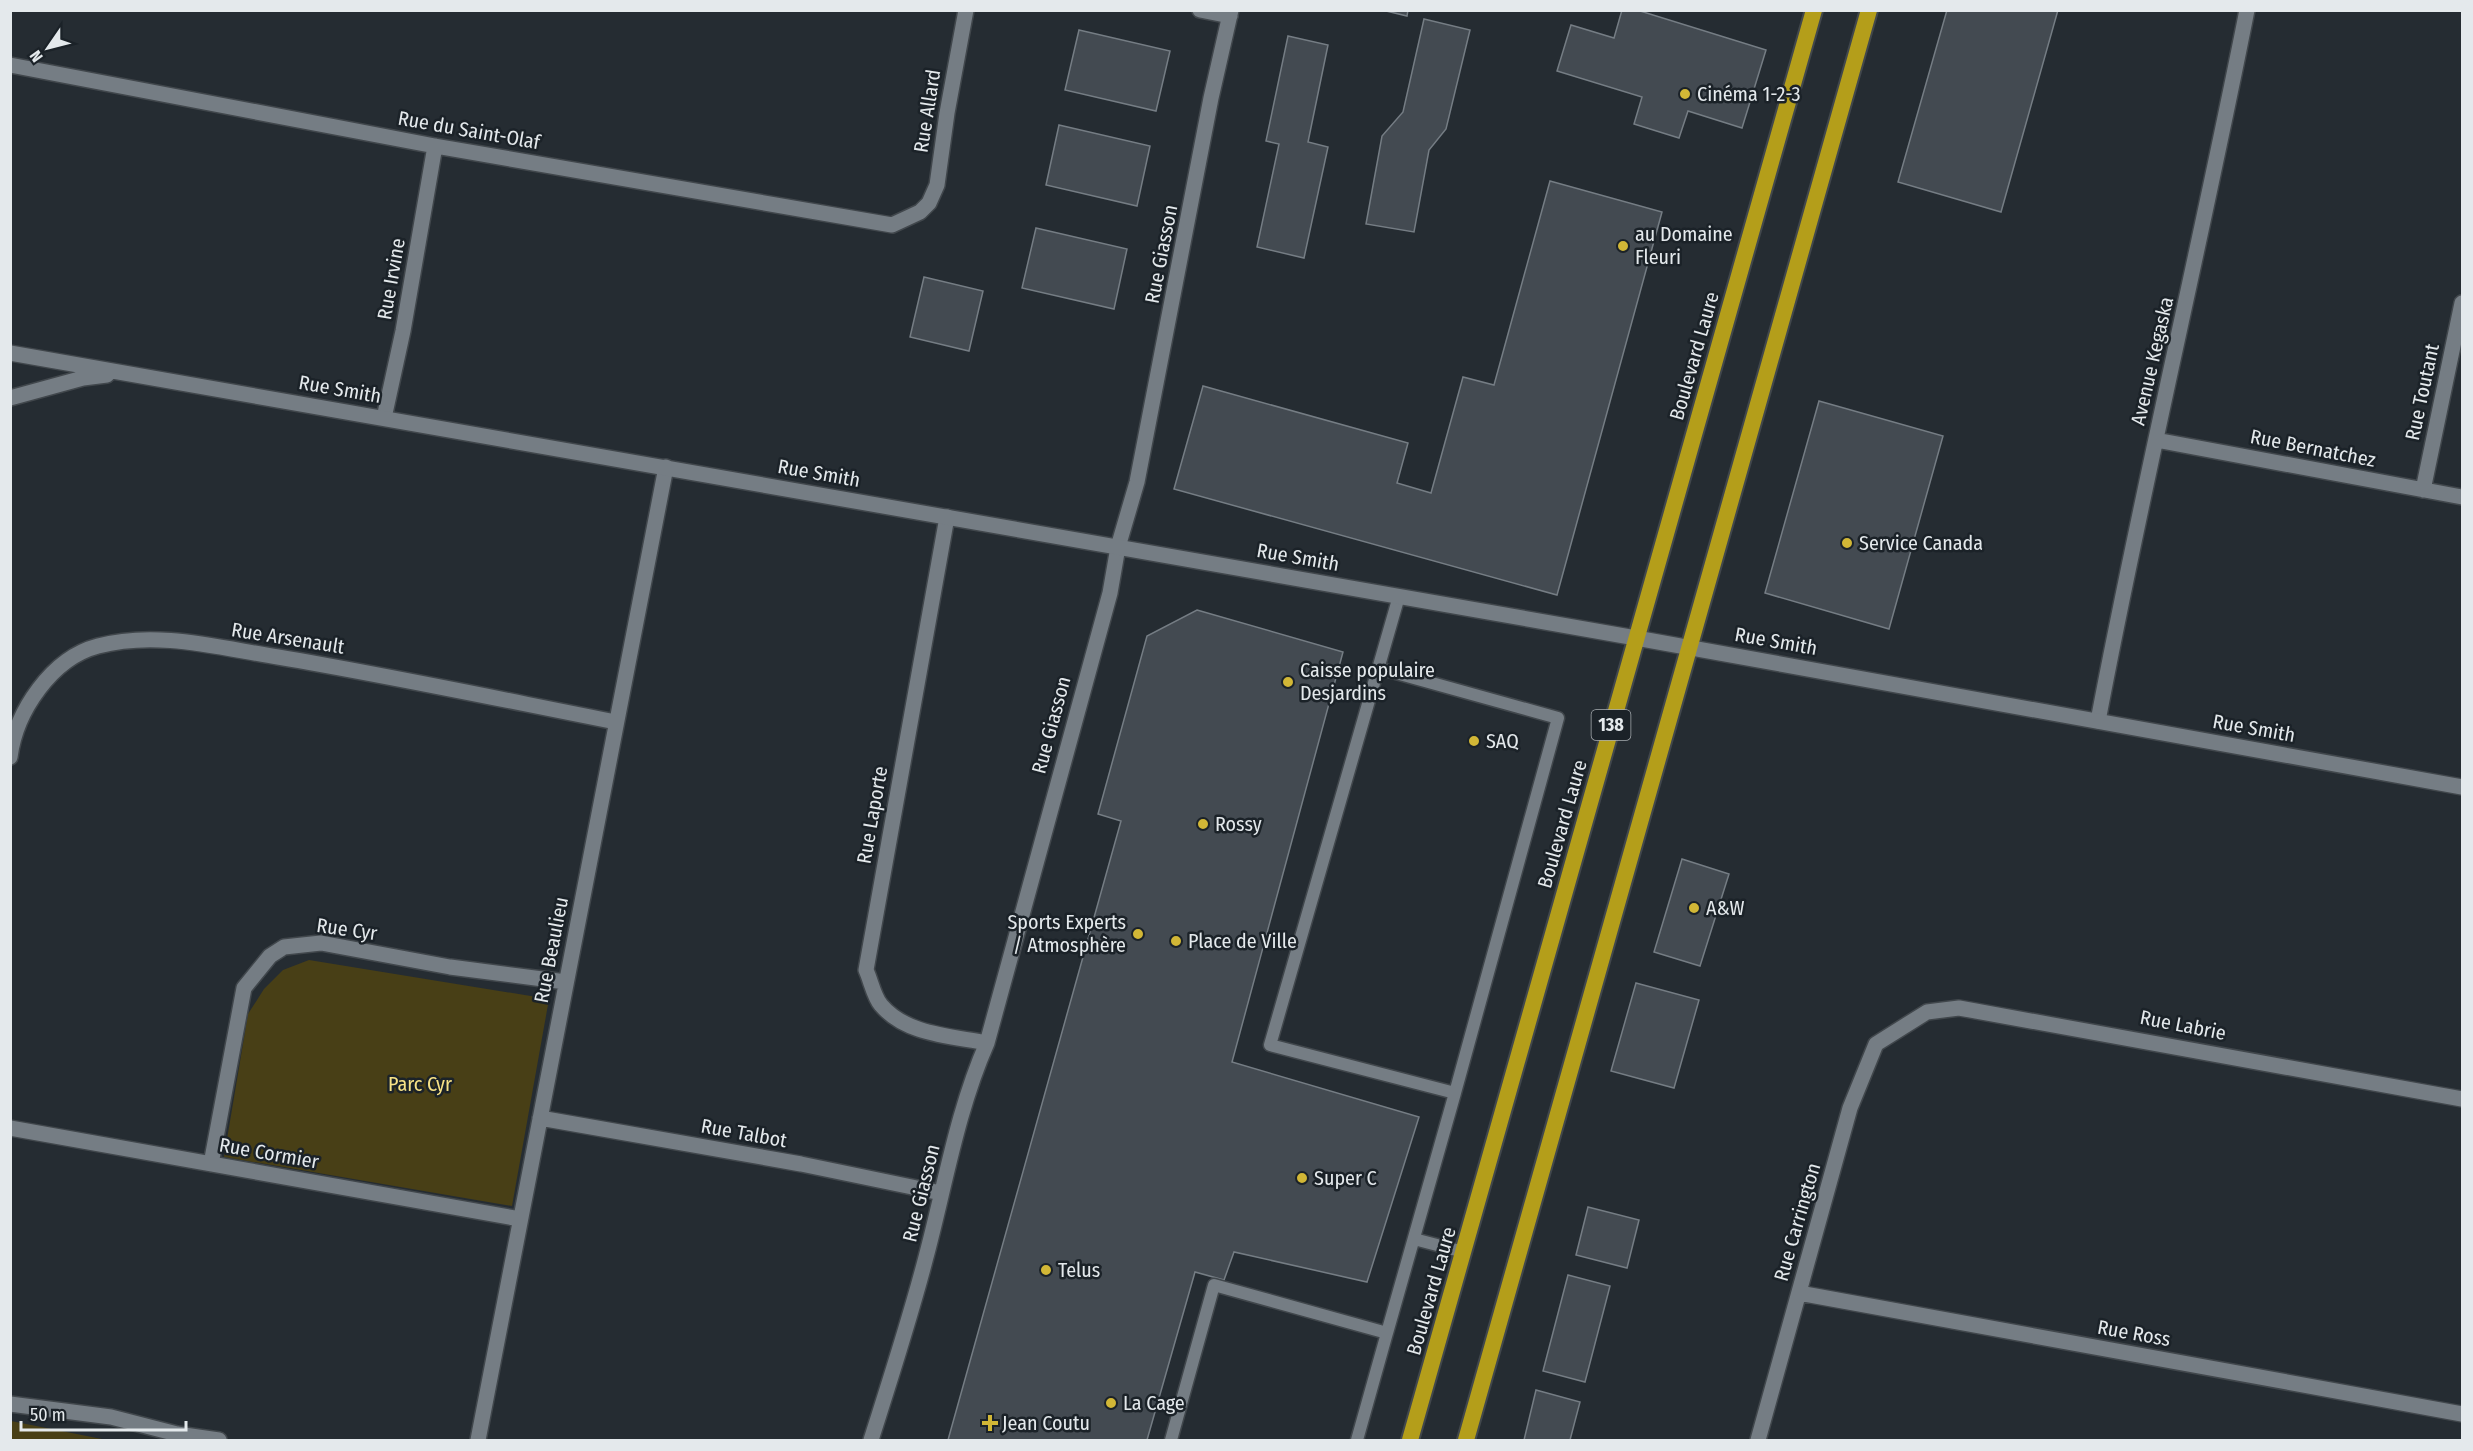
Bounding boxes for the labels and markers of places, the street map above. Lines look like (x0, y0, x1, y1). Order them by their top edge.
place label: Cinéma 1-2-3 (1697, 82, 1800, 106)
marker: Cinéma 1-2-3 (1678, 87, 1692, 101)
place label: au Domaine Fleuri (1635, 222, 1733, 269)
marker: au Domaine Fleuri (1616, 239, 1630, 253)
place label: Service Canada (1859, 531, 1983, 555)
marker: Service Canada (1840, 536, 1854, 550)
place label: Caisse populaire Desjardins (1300, 658, 1435, 705)
marker: Caisse populaire Desjardins (1281, 675, 1295, 689)
place label: SAQ (1486, 729, 1519, 753)
marker: SAQ (1467, 734, 1481, 748)
place label: Rossy (1215, 812, 1262, 836)
marker: Rossy (1196, 817, 1210, 831)
place label: A&W (1706, 896, 1745, 920)
marker: A&W (1687, 901, 1701, 915)
place label: Sports Experts / Atmosphère (1007, 910, 1126, 957)
marker: Sports Experts / Atmosphère (1131, 927, 1145, 941)
place label: Place de Ville (1188, 929, 1297, 953)
marker: Place de Ville (1169, 934, 1183, 948)
place label: Super C (1314, 1166, 1377, 1190)
marker: Super C (1295, 1171, 1309, 1185)
place label: Telus (1058, 1258, 1100, 1282)
marker: Telus (1039, 1263, 1053, 1277)
place label: La Cage (1123, 1391, 1185, 1415)
marker: La Cage (1104, 1396, 1118, 1410)
place label: Jean Coutu (1002, 1411, 1090, 1435)
marker: Jean Coutu (983, 1416, 997, 1430)

